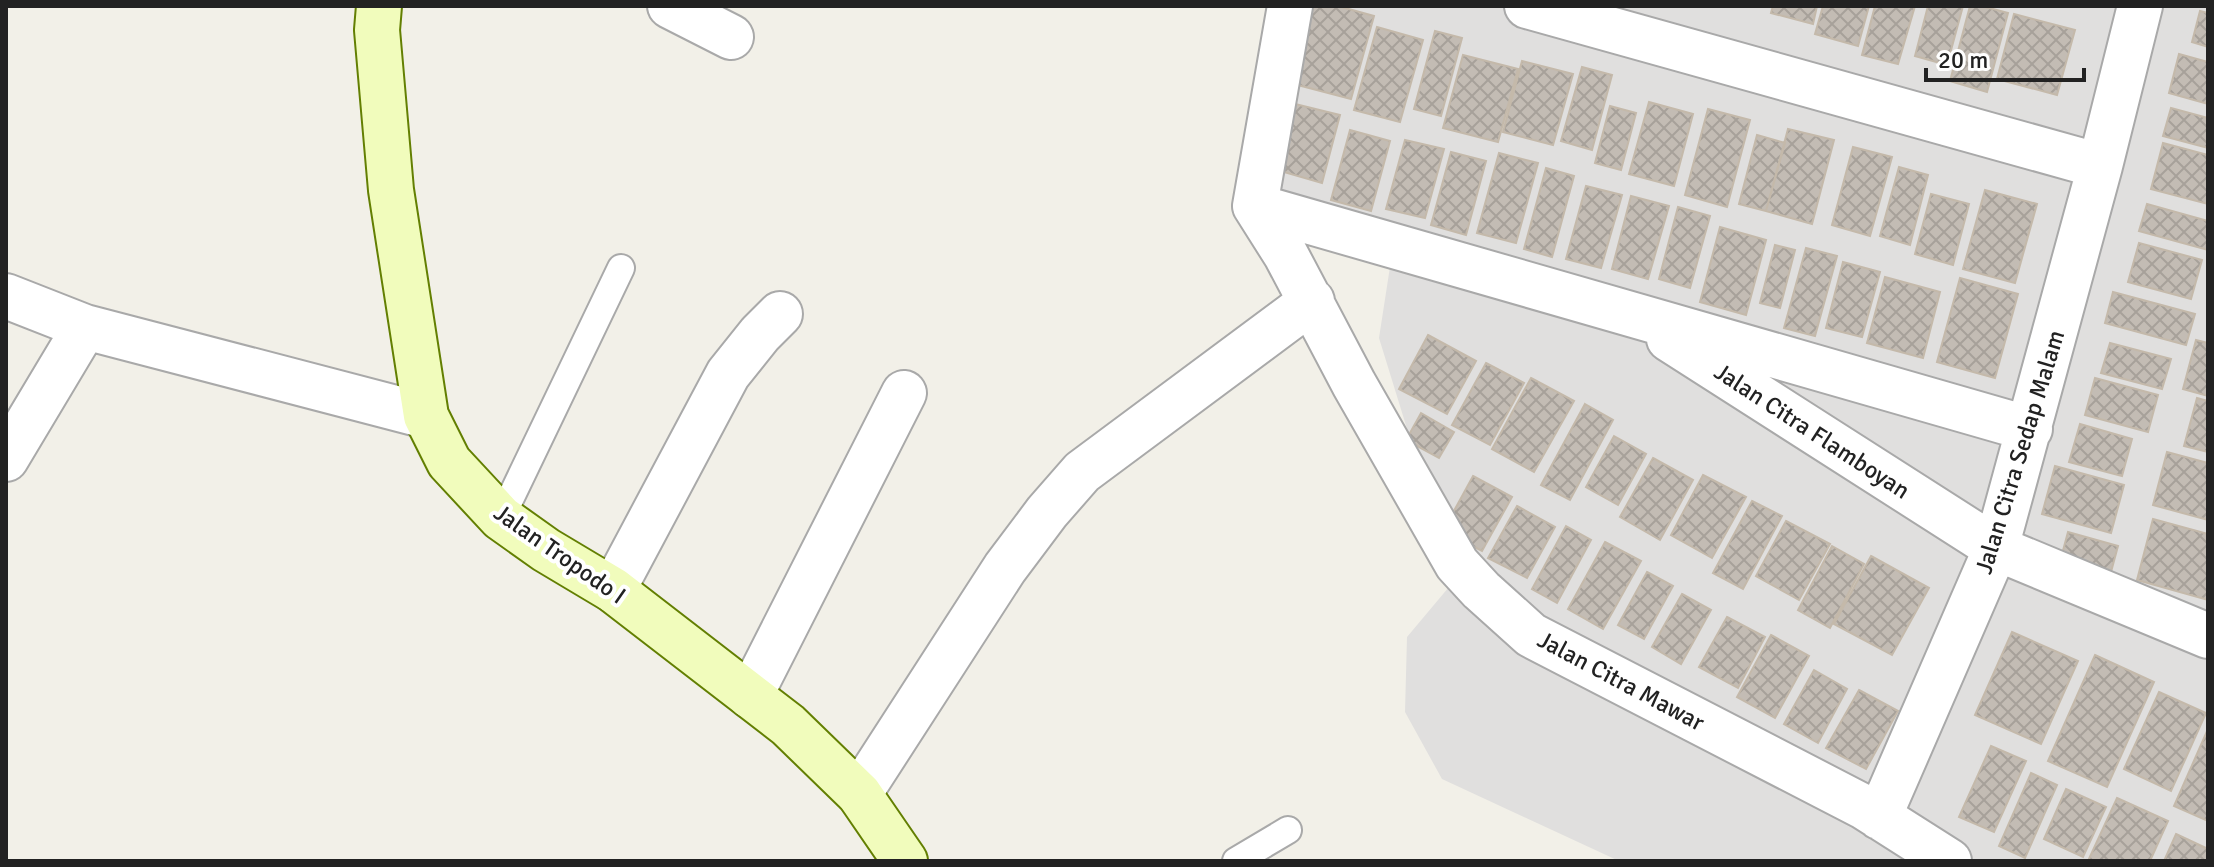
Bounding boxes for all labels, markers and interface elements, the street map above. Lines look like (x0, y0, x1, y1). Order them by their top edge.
scale bar (1926, 32, 2084, 82)
text: 20 m (1938, 45, 1988, 75)
street label: Jalan Citra Sedap Malam (1969, 326, 2071, 578)
street label: Jalan Citra Flamboyan (1709, 357, 1915, 505)
street label: Jalan Tropodo I (488, 498, 632, 610)
street label: Jalan Citra Mawar (1532, 624, 1710, 738)

